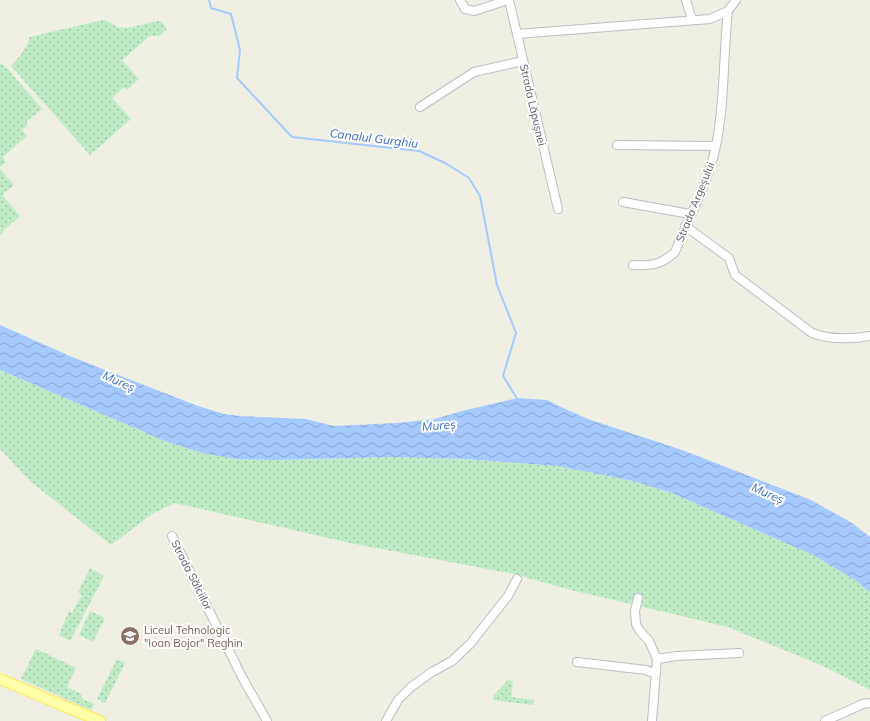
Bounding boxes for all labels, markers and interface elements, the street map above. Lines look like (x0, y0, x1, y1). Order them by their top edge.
street label: Strada Lăpușnei (516, 63, 549, 147)
water label: Canalul Gurghiu (329, 125, 419, 151)
street label: Strada Argeșului (673, 160, 718, 245)
water label: Mureș (100, 367, 138, 396)
water label: Mureș (422, 416, 457, 435)
water label: Mureș (749, 479, 787, 508)
street label: Strada Sălciilor (168, 538, 216, 612)
place label: Liceul Tehnologic "Ioan Bojor" Reghin (144, 623, 243, 650)
school or university icon: Liceul Tehnologic "Ioan Bojor" Reghin (119, 625, 141, 647)

